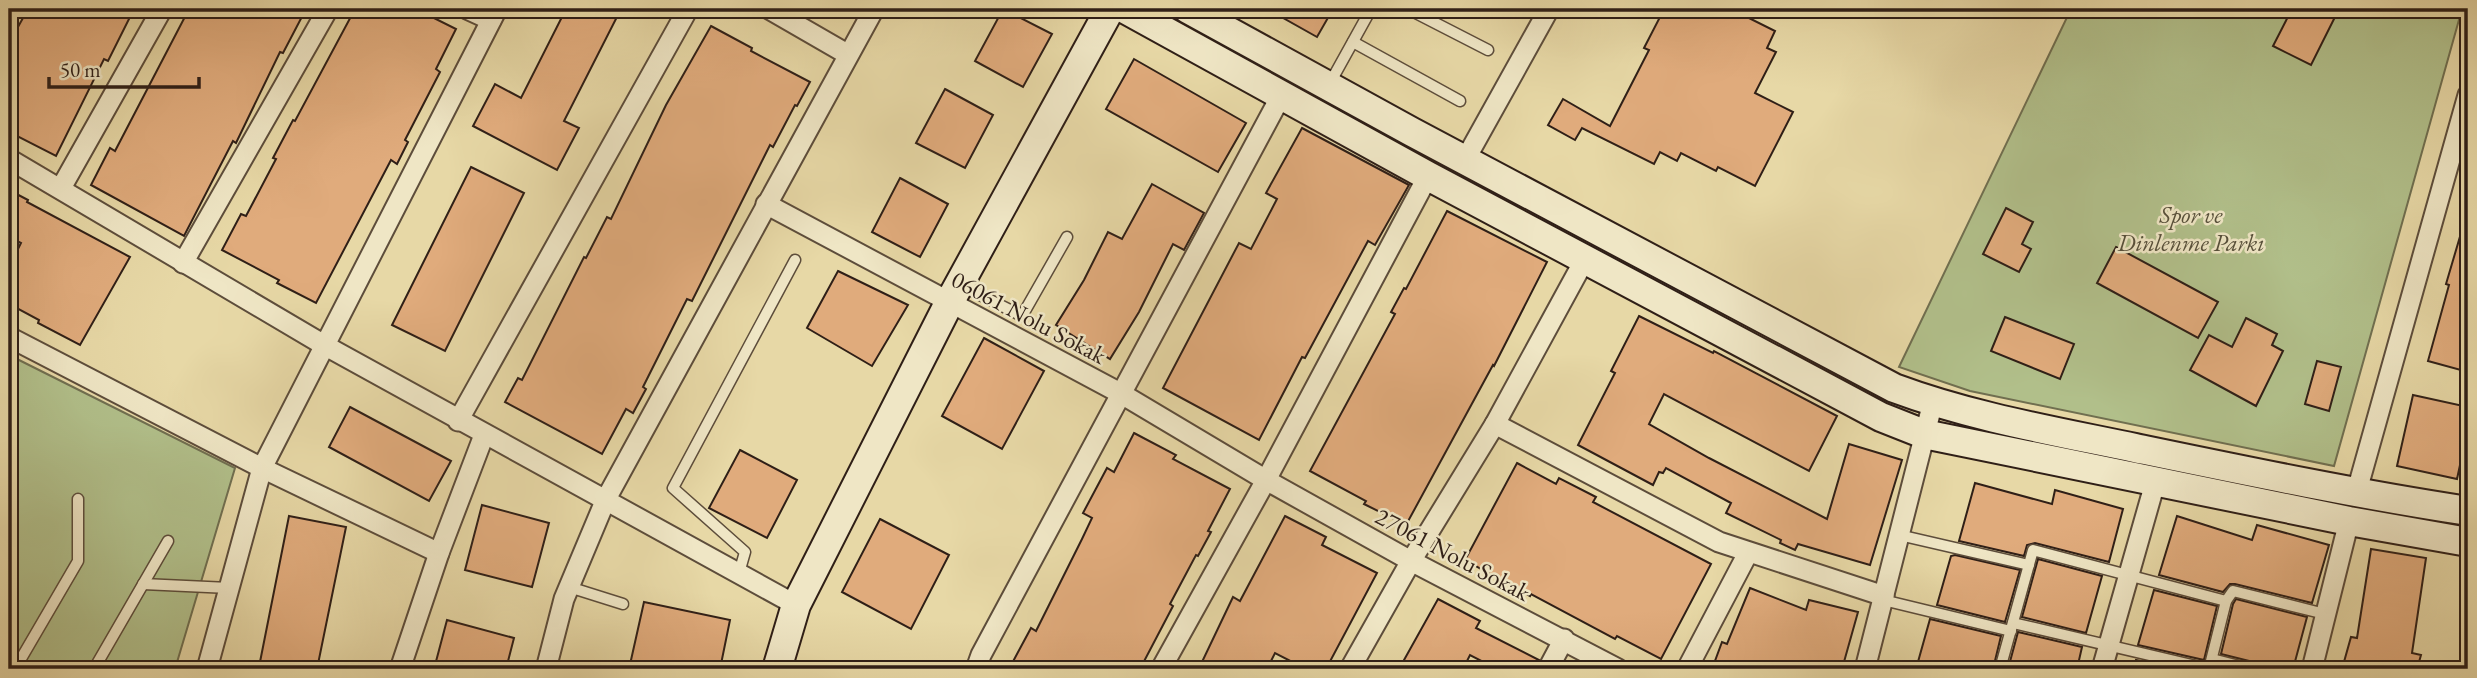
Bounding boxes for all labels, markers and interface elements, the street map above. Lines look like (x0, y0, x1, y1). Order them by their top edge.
scale bar (49, 46, 200, 90)
text: 50 m (60, 56, 101, 83)
park label: Spor ve Dinlenme Parkı (2117, 199, 2264, 258)
street label: 06061 Nolu Sokak (946, 263, 1112, 371)
street label: 27061 Nolu Sokak (1370, 500, 1536, 608)

